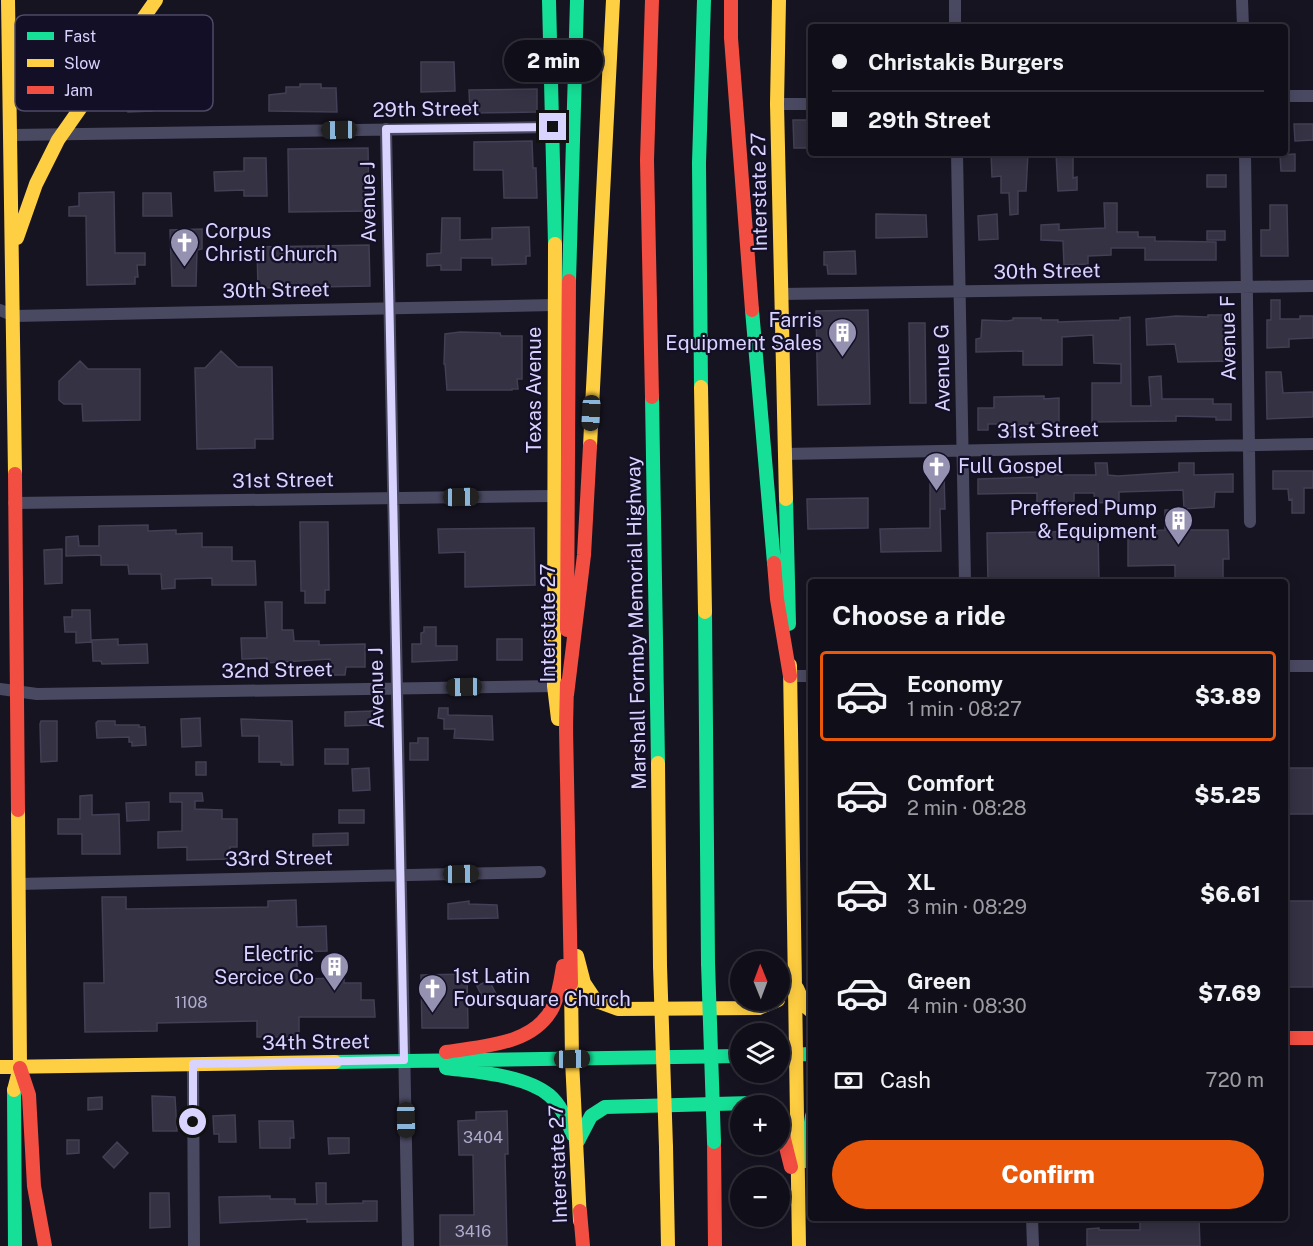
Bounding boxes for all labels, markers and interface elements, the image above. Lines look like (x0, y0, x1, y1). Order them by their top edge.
legend (15, 15, 213, 111)
text: Fast (64, 27, 96, 46)
callout: 2 min (504, 40, 602, 82)
text: 2 min (527, 49, 580, 73)
text: Christakis Burgers (868, 49, 1064, 75)
text: Slow (64, 54, 101, 73)
text: Jam (64, 81, 93, 100)
street label: 29th Street (372, 96, 480, 122)
text: 29th Street (868, 107, 991, 133)
route end (539, 113, 566, 140)
car (321, 121, 357, 139)
street label: Interstate 27 (746, 132, 772, 252)
street label: Avenue J (355, 161, 381, 243)
place label: Corpus Christi Church (205, 219, 338, 266)
church icon: Corpus Christi Church (168, 226, 200, 268)
street label: 30th Street (993, 258, 1101, 284)
street label: 30th Street (222, 277, 330, 303)
street label: Avenue F (1215, 295, 1241, 381)
place label: Farris Equipment Sales (665, 308, 822, 355)
building icon: Farris Equipment Sales (827, 316, 859, 358)
street label: Avenue G (929, 324, 955, 412)
street label: Texas Avenue (522, 327, 546, 453)
car (581, 395, 601, 431)
street label: 31st Street (997, 417, 1099, 443)
church icon: Full Gospel (921, 450, 953, 492)
place label: Full Gospel (958, 454, 1063, 478)
street label: Marshall Formby Memorial Highway (621, 456, 651, 790)
street label: 31st Street (232, 467, 334, 493)
car (443, 488, 479, 506)
place label: Preffered Pump & Equipment (1010, 496, 1157, 543)
building icon: Preffered Pump & Equipment (1162, 504, 1194, 546)
street label: Interstate 27 (536, 563, 560, 683)
text: Choose a ride (832, 599, 1006, 631)
street label: Avenue J (363, 647, 389, 729)
street label: 32nd Street (221, 657, 333, 683)
icon: car (835, 669, 889, 723)
text: Economy (907, 671, 1003, 697)
car (446, 678, 482, 696)
text: $3.89 (1195, 683, 1261, 709)
text: 1 min · 08:27 (907, 697, 1022, 721)
icon: car (835, 768, 889, 822)
text: Comfort (907, 770, 994, 796)
text: $5.25 (1194, 782, 1261, 808)
text: 2 min · 08:28 (907, 796, 1027, 820)
street label: 33rd Street (225, 845, 333, 871)
car (443, 865, 479, 883)
icon: car (835, 867, 889, 921)
text: XL (907, 869, 935, 895)
text: $6.61 (1200, 881, 1261, 907)
text: 3 min · 08:29 (907, 895, 1027, 919)
place label: Electric Sercice Co (214, 942, 314, 989)
building icon: Electric Sercice Co (319, 950, 351, 992)
north arrow (730, 951, 790, 1011)
map controls (730, 951, 790, 1227)
place label: 1st Latin Foursquare Church (453, 964, 631, 1011)
icon: car (835, 966, 889, 1020)
text: Green (907, 968, 971, 994)
church icon: 1st Latin Foursquare Church (416, 972, 448, 1014)
text: $7.69 (1198, 980, 1261, 1006)
house number: 1108 (174, 993, 208, 1012)
text: 4 min · 08:30 (907, 994, 1027, 1018)
button: layers (730, 1023, 790, 1083)
street label: 34th Street (262, 1029, 370, 1055)
car (554, 1050, 590, 1068)
icon: cash (832, 1064, 865, 1097)
text: Cash (880, 1067, 931, 1093)
text: 720 m (1206, 1068, 1264, 1092)
button: + (730, 1095, 790, 1155)
car (397, 1102, 415, 1138)
street label: Interstate 27 (544, 1104, 572, 1224)
route start (179, 1108, 206, 1135)
house number: 3404 (463, 1128, 503, 1147)
button: Confirm (832, 1140, 1264, 1209)
button: − (730, 1167, 790, 1227)
house number: 3416 (455, 1222, 491, 1241)

